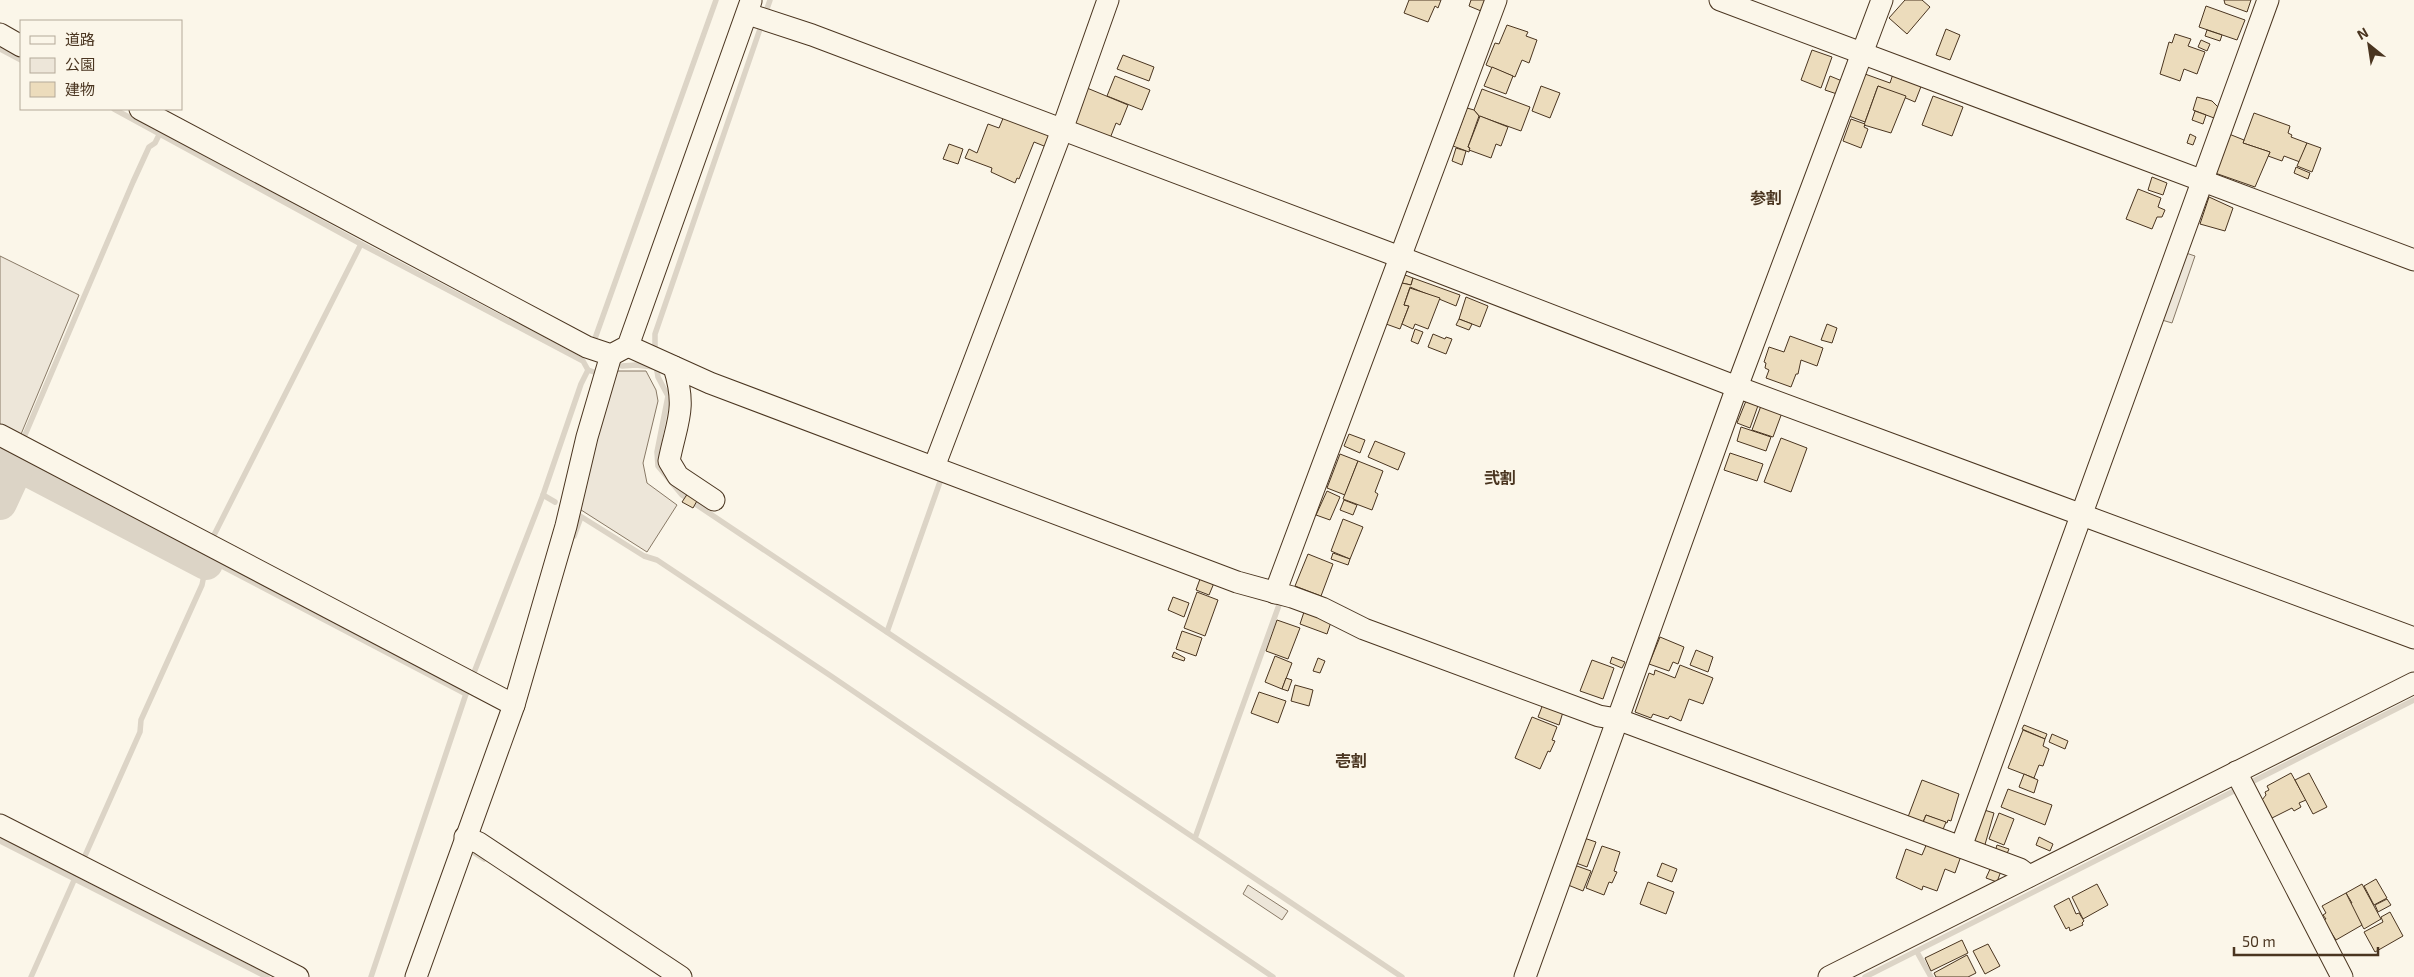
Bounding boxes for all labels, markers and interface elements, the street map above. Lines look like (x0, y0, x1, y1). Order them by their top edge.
legend (20, 20, 182, 110)
north arrow (2344, 20, 2394, 70)
text: N (2354, 23, 2371, 43)
text: 道路 (65, 30, 95, 48)
text: 公園 (65, 55, 95, 73)
text: 建物 (65, 80, 95, 98)
district label: 参割 (1750, 188, 1782, 207)
district label: 弐割 (1484, 468, 1516, 487)
district label: 壱割 (1335, 751, 1367, 770)
scale bar (2234, 924, 2378, 956)
text: 50 m (2242, 932, 2276, 950)

